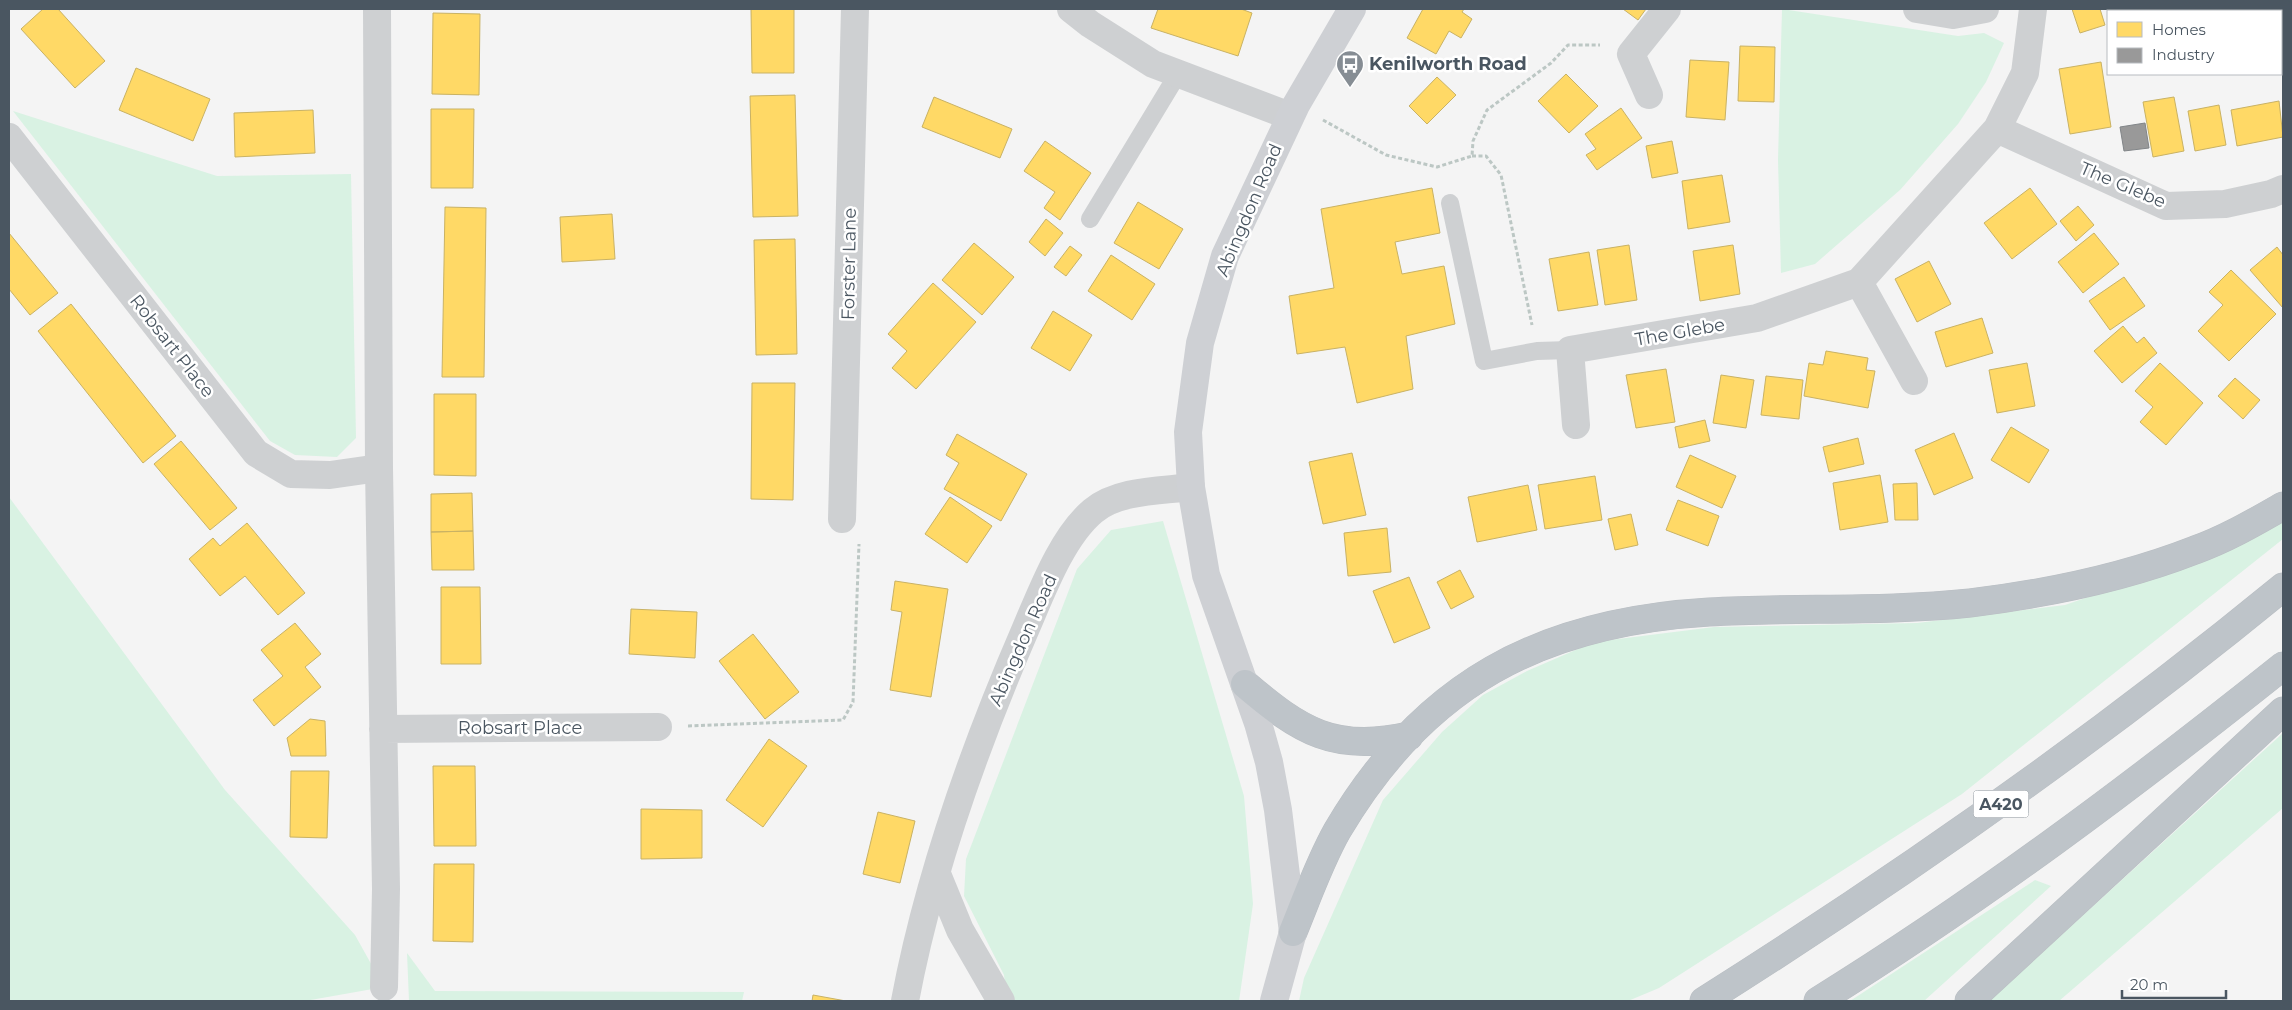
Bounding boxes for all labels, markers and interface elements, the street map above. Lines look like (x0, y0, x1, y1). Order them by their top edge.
legend (2107, 10, 2282, 75)
text: Homes (2152, 20, 2206, 39)
text: Industry (2152, 45, 2215, 64)
bus stop icon: Kenilworth Road (1335, 49, 1365, 88)
place label: Kenilworth Road (1369, 53, 1527, 75)
street label: Abingdon Road (1211, 140, 1287, 280)
street label: The Glebe (2077, 157, 2169, 213)
street label: Forster Lane (837, 208, 861, 320)
street label: Robsart Place (125, 290, 219, 402)
street label: The Glebe (1633, 313, 1727, 351)
street label: Abingdon Road (984, 571, 1062, 709)
street label: Robsart Place (458, 717, 582, 739)
road number: A420 (1974, 791, 2028, 818)
scale bar (2122, 968, 2226, 1000)
text: 20 m (2130, 975, 2168, 994)

